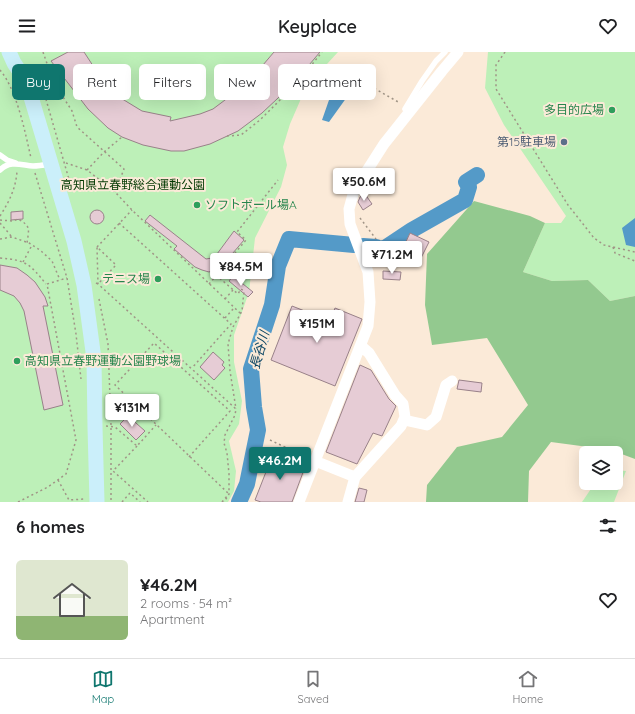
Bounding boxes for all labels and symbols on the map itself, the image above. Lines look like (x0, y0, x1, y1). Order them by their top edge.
place label: 多目的広場 (544, 102, 604, 117)
marker: 多目的広場 (607, 105, 617, 115)
place label: 第15駐車場 (497, 134, 556, 149)
marker: 第15駐車場 (559, 137, 569, 147)
pin: ¥50.6M (331, 168, 397, 202)
park label: 高知県立春野総合運動公園 (61, 177, 205, 192)
place label: ソフトボール場A (205, 197, 297, 212)
marker: ソフトボール場A (192, 200, 202, 210)
pin: ¥71.2M (359, 241, 425, 275)
pin: ¥84.5M (208, 253, 274, 287)
place label: テニス場 (102, 271, 150, 286)
marker: テニス場 (153, 274, 163, 284)
pin: ¥151M (289, 310, 345, 344)
water label: 長谷川 (246, 327, 273, 371)
place label: 高知県立春野運動公園野球場 (25, 353, 181, 368)
marker: 高知県立春野運動公園野球場 (12, 356, 22, 366)
pin: ¥131M (104, 394, 160, 428)
pin: ¥46.2M (247, 447, 313, 481)

